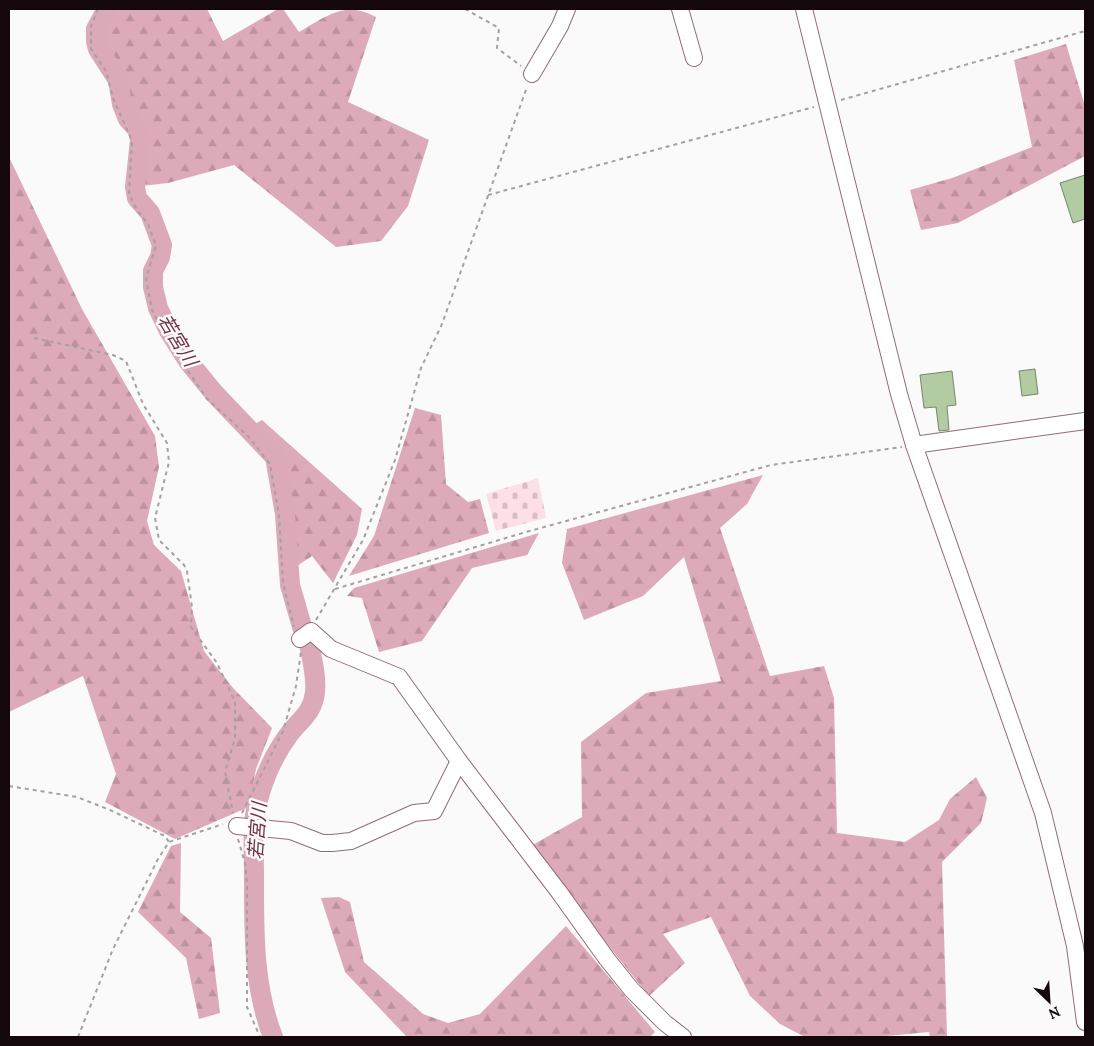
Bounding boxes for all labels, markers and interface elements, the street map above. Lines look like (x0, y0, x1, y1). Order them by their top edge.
water label: 若宮川 (153, 309, 204, 372)
water label: 若宮川 (243, 800, 271, 860)
north arrow (1024, 976, 1074, 1026)
text: N (1046, 1002, 1063, 1023)

